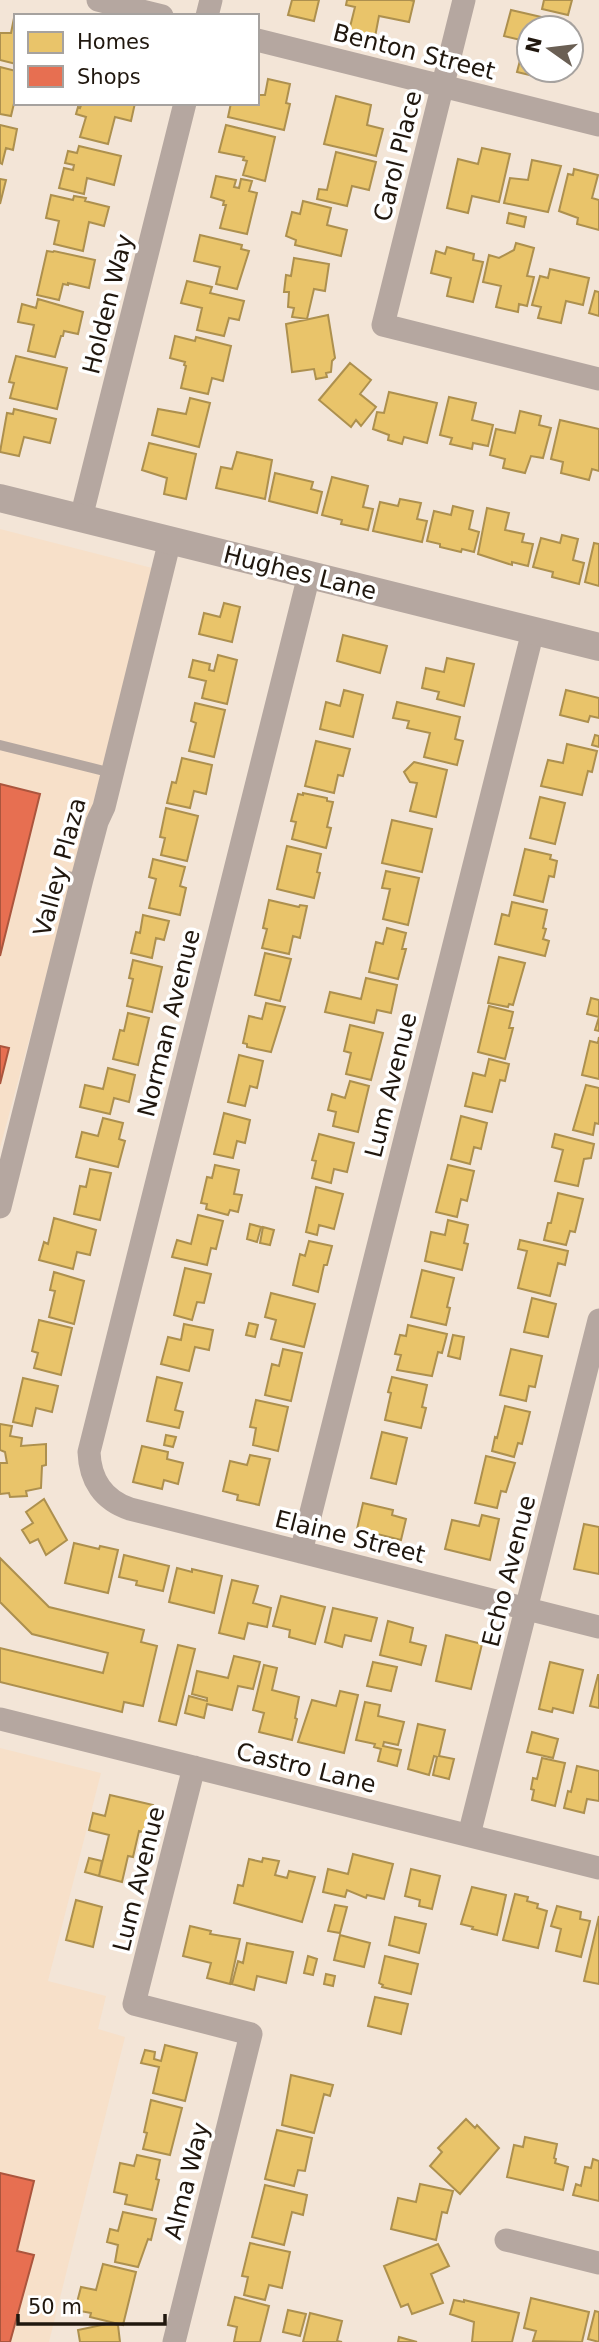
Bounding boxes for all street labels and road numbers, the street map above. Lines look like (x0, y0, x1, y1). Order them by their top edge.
street label: Benton Street (330, 18, 498, 86)
street label: Carol Place (368, 88, 428, 224)
street label: Holden Way (77, 231, 139, 377)
street label: Hughes Lane (221, 540, 379, 606)
street label: Valley Plaza (28, 795, 92, 939)
street label: Norman Avenue (132, 926, 206, 1120)
street label: Lum Avenue (359, 1010, 423, 1160)
street label: Echo Avenue (477, 1492, 541, 1650)
street label: Elaine Street (272, 1505, 428, 1569)
street label: Castro Lane (233, 1737, 379, 1799)
street label: Lum Avenue (107, 1804, 171, 1954)
street label: Alma Way (159, 2119, 215, 2243)

